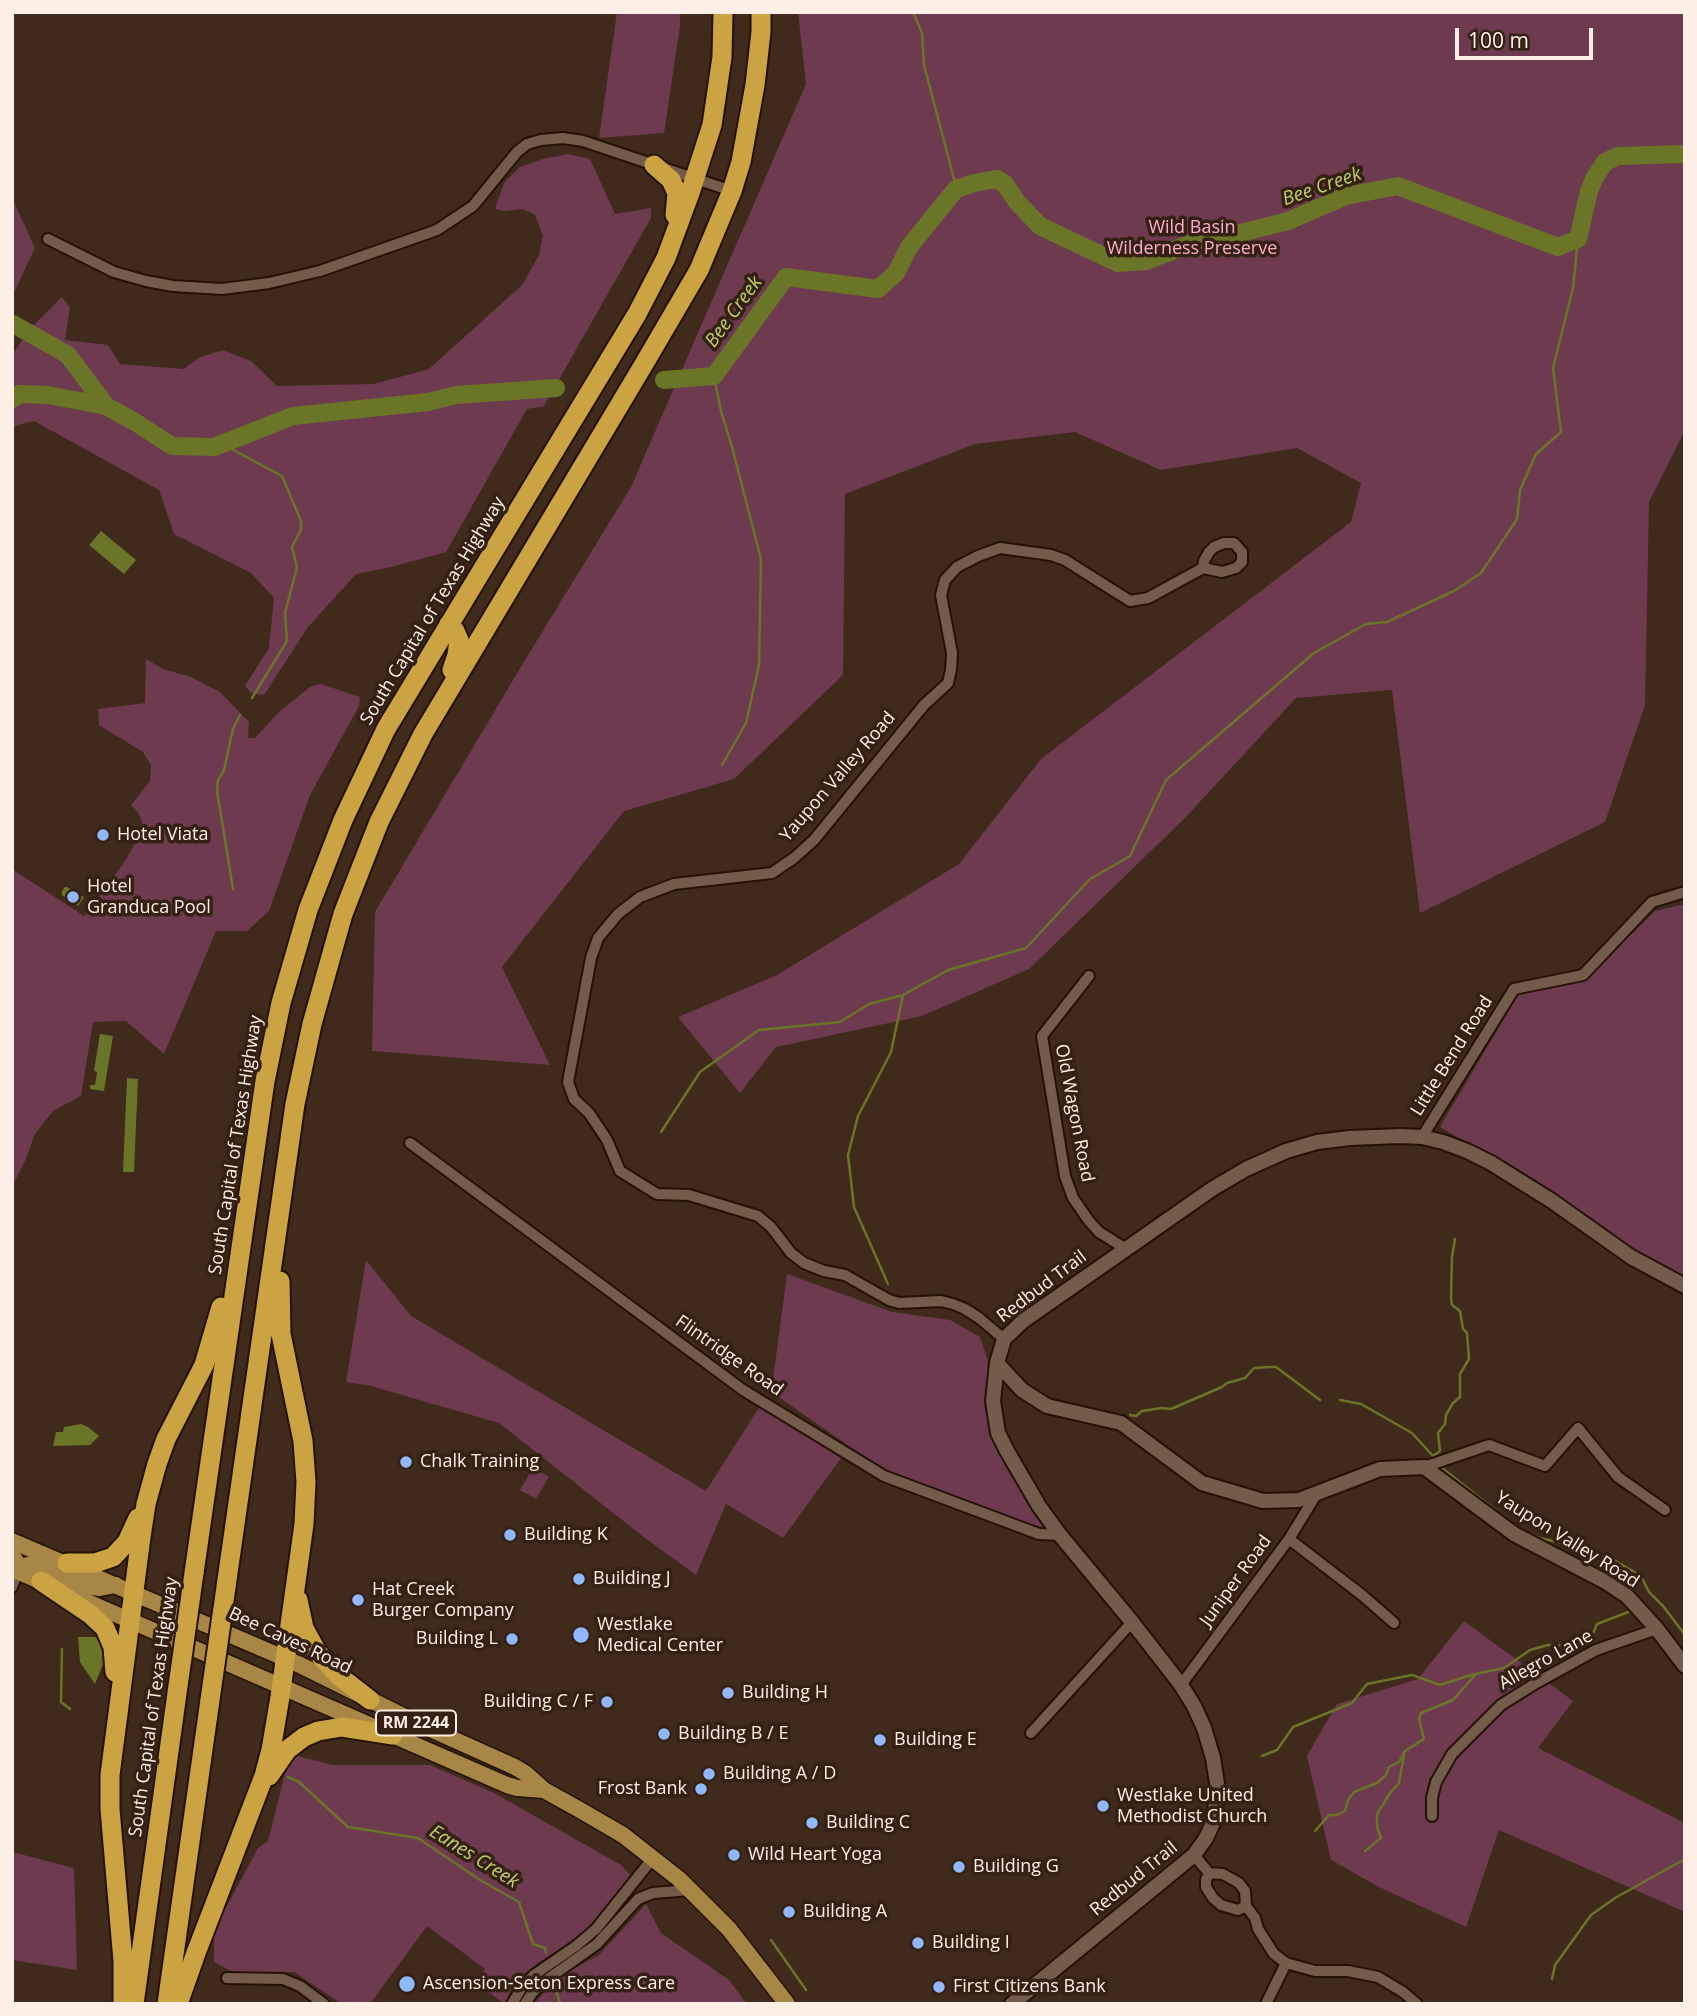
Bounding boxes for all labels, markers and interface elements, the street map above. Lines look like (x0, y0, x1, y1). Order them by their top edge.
scale bar (1459, 14, 1597, 58)
text: 100 m (1468, 26, 1529, 54)
water label: Bee Creek (1279, 163, 1365, 211)
park label: Wild Basin Wilderness Preserve (1107, 217, 1277, 260)
water label: Bee Creek (701, 272, 767, 352)
street label: South Capital of Texas Highway (356, 493, 510, 729)
street label: Yaupon Valley Road (776, 708, 900, 846)
place label: Hotel Viata (117, 824, 209, 846)
marker: Hotel Viata (95, 827, 111, 843)
place label: Hotel Granduca Pool (87, 876, 211, 918)
marker: Hotel Granduca Pool (65, 889, 81, 905)
street label: Little Bend Road (1406, 992, 1498, 1120)
street label: South Capital of Texas Highway (205, 1014, 267, 1276)
street label: Old Wagon Road (1050, 1042, 1098, 1184)
street label: Redbud Trail (993, 1246, 1091, 1328)
street label: Flintridge Road (671, 1311, 787, 1401)
place label: Chalk Training (420, 1451, 539, 1473)
marker: Chalk Training (398, 1454, 414, 1470)
street label: Yaupon Valley Road (1491, 1487, 1643, 1593)
place label: Building K (524, 1524, 608, 1546)
marker: Building K (502, 1527, 518, 1543)
street label: Juniper Road (1196, 1531, 1276, 1631)
place label: Building J (593, 1568, 671, 1590)
marker: Building J (571, 1571, 587, 1587)
street label: South Capital of Texas Highway (125, 1576, 183, 1838)
place label: Hat Creek Burger Company (372, 1579, 514, 1622)
marker: Hat Creek Burger Company (350, 1592, 366, 1608)
street label: Bee Caves Road (225, 1603, 355, 1679)
place label: Westlake Medical Center (597, 1614, 723, 1656)
marker: Westlake Medical Center (571, 1625, 591, 1645)
street label: Allegro Lane (1495, 1625, 1597, 1695)
place label: Building L (416, 1628, 498, 1650)
marker: Building L (504, 1631, 520, 1647)
place label: Building H (742, 1682, 828, 1704)
marker: Building H (720, 1685, 736, 1701)
place label: Building C / F (484, 1691, 593, 1713)
marker: Building C / F (599, 1694, 615, 1710)
road number: RM 2244 (376, 1710, 456, 1736)
place label: Building B / E (678, 1723, 788, 1745)
marker: Building B / E (656, 1726, 672, 1742)
place label: Building E (894, 1729, 977, 1751)
marker: Building E (872, 1732, 888, 1748)
place label: Building A / D (723, 1763, 836, 1785)
marker: Building A / D (701, 1766, 717, 1782)
place label: Frost Bank (598, 1778, 687, 1800)
marker: Frost Bank (693, 1781, 709, 1797)
place label: Westlake United Methodist Church (1117, 1785, 1267, 1828)
marker: Westlake United Methodist Church (1095, 1798, 1111, 1814)
place label: Building C (826, 1812, 910, 1834)
marker: Building C (804, 1815, 820, 1831)
water label: Eanes Creek (425, 1821, 523, 1893)
street label: Redbud Trail (1086, 1837, 1182, 1921)
place label: Wild Heart Yoga (748, 1844, 882, 1866)
marker: Wild Heart Yoga (726, 1847, 742, 1863)
place label: Building G (973, 1856, 1059, 1878)
marker: Building G (951, 1859, 967, 1875)
place label: Building A (803, 1901, 887, 1923)
marker: Building A (781, 1904, 797, 1920)
place label: Building I (932, 1932, 1010, 1954)
marker: Building I (910, 1935, 926, 1951)
place label: Ascension-Seton Express Care (423, 1973, 675, 1995)
marker: Ascension-Seton Express Care (397, 1974, 417, 1994)
place label: First Citizens Bank (953, 1976, 1106, 1998)
marker: First Citizens Bank (931, 1979, 947, 1995)

